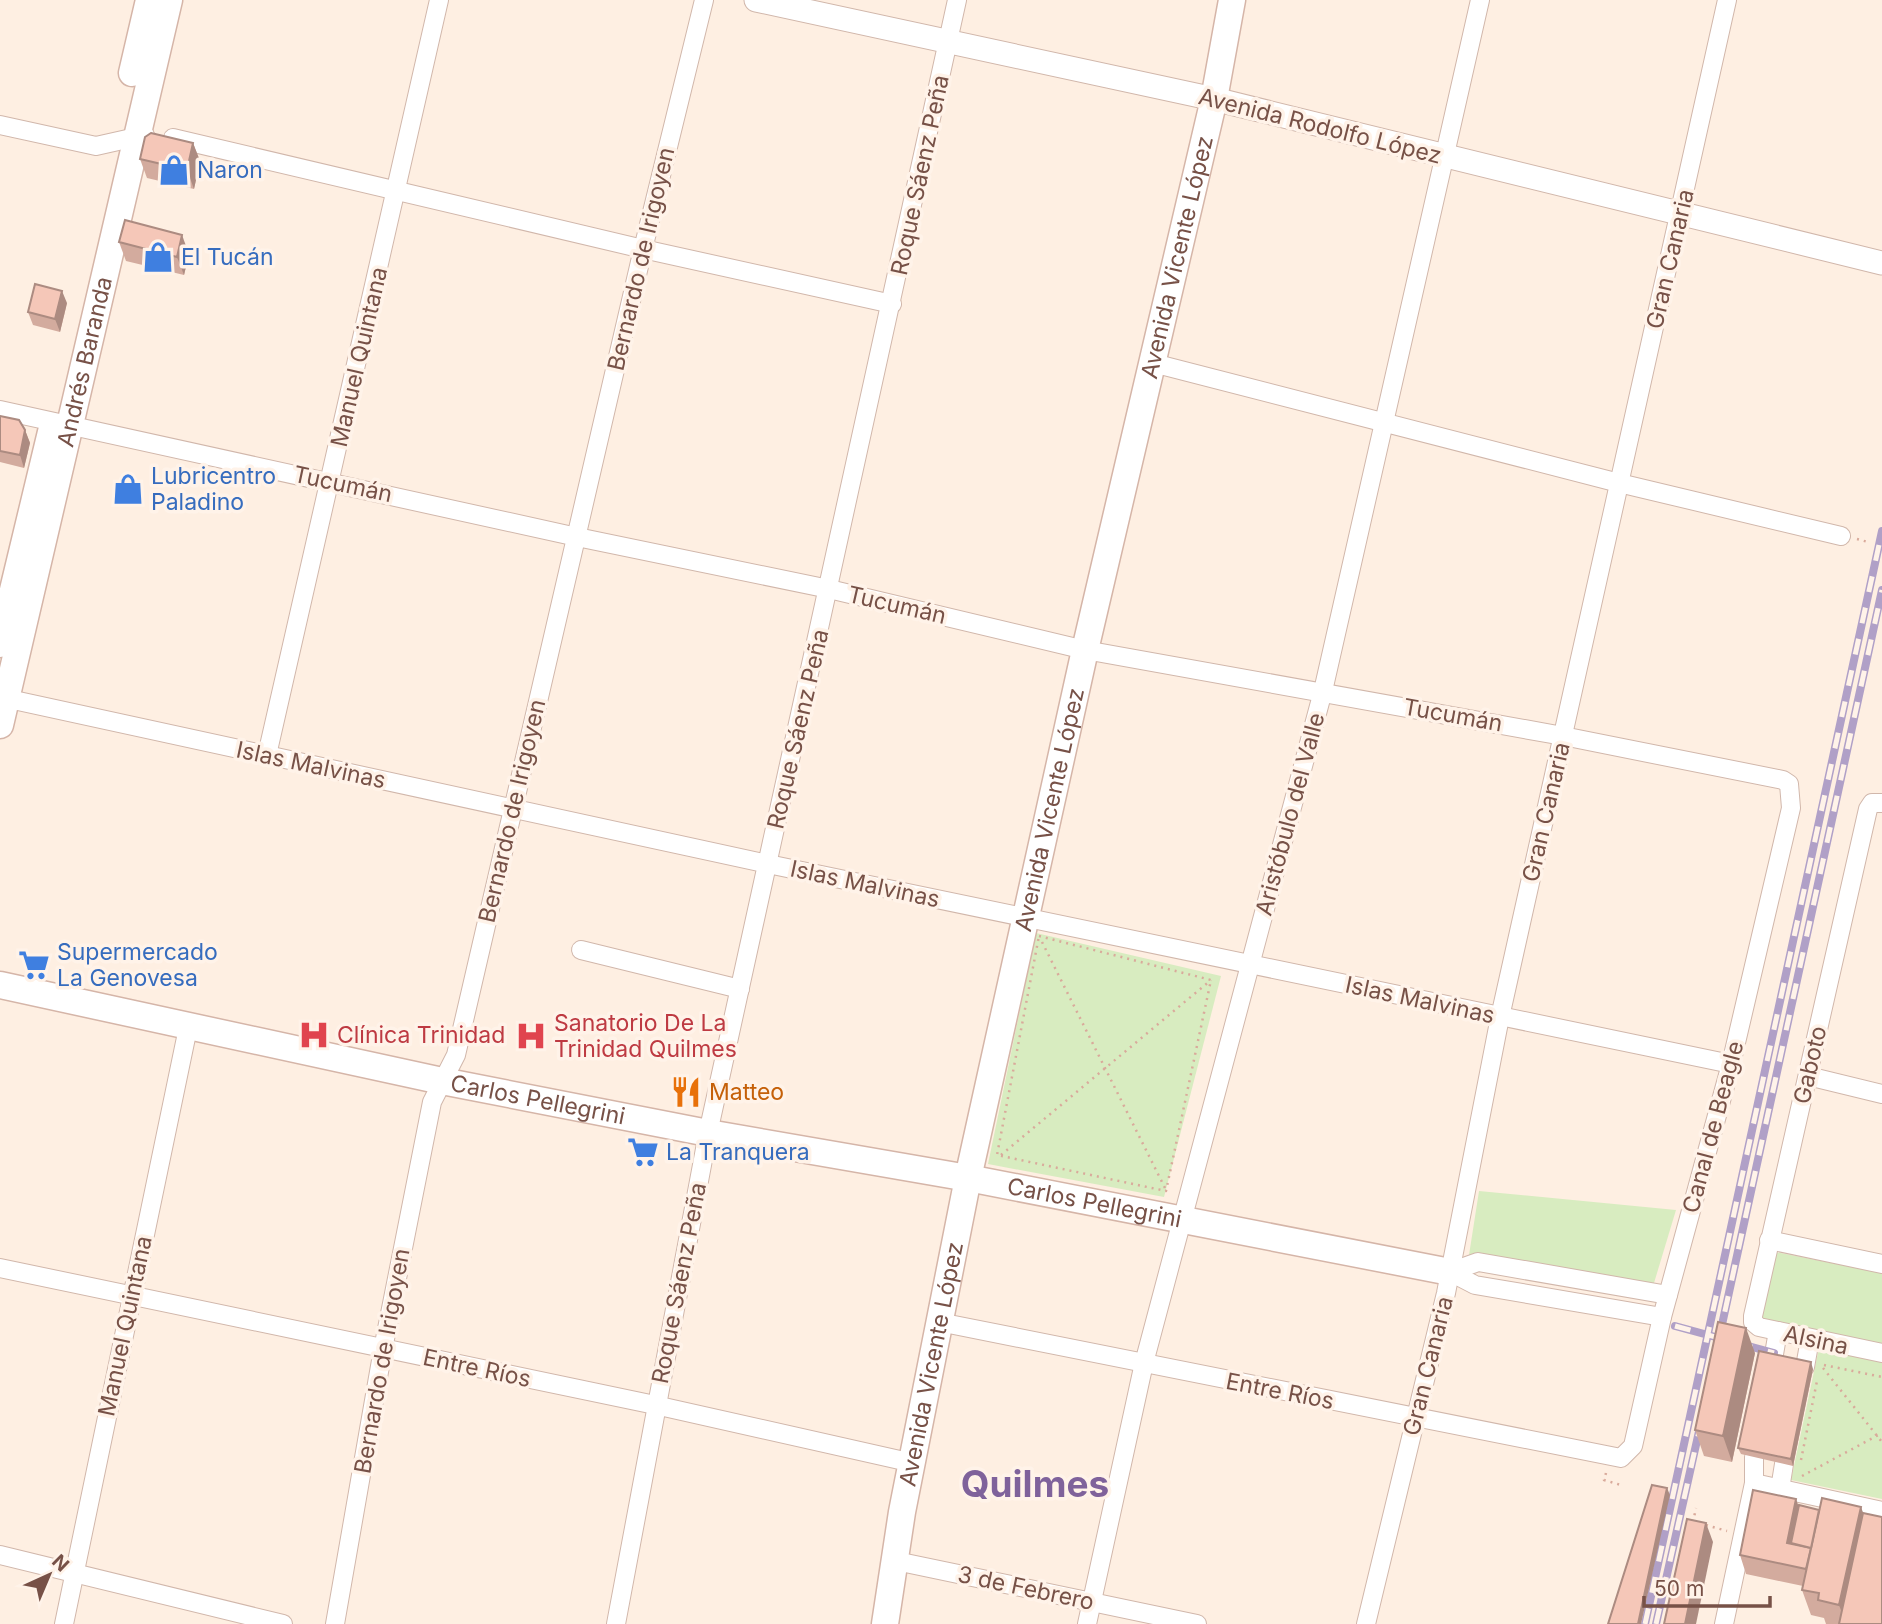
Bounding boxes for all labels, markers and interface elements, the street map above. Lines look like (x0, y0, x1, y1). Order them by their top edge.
street label: Roque Sáenz Peña (885, 72, 955, 278)
street label: Avenida Rodolfo López (1196, 82, 1444, 170)
street label: Avenida Vicente López (1135, 133, 1219, 381)
street label: Bernardo de Irigoyen (602, 145, 680, 373)
shop icon: Naron (157, 153, 191, 187)
place label: Naron (197, 156, 263, 184)
street label: Gran Canaria (1640, 186, 1700, 332)
shop icon: El Tucán (141, 240, 175, 274)
place label: El Tucán (181, 243, 273, 271)
street label: Manuel Quintana (325, 264, 393, 450)
street label: Andrés Baranda (51, 274, 118, 450)
street label: Tucumán (291, 460, 395, 508)
place label: Lubricentro Paladino (151, 462, 276, 516)
shop icon: Lubricentro Paladino (111, 472, 145, 506)
street label: Tucumán (845, 580, 949, 630)
street label: Roque Sáenz Peña (761, 626, 835, 832)
street label: Avenida Vicente López (1009, 685, 1090, 934)
street label: Tucumán (1401, 693, 1505, 737)
street label: Bernardo de Irigoyen (473, 697, 551, 925)
street label: Aristóbulo del Valle (1249, 709, 1331, 919)
street label: Islas Malvinas (234, 736, 388, 794)
street label: Gran Canaria (1516, 739, 1576, 885)
street label: Islas Malvinas (788, 855, 942, 913)
place label: Supermercado La Genovesa (57, 938, 218, 992)
supermarket icon: Supermercado La Genovesa (17, 948, 51, 982)
street label: Islas Malvinas (1343, 971, 1497, 1029)
place label: Sanatorio De La Trinidad Quilmes (554, 1009, 737, 1063)
hospital icon: Clínica Trinidad (297, 1018, 331, 1052)
hospital icon: Sanatorio De La Trinidad Quilmes (514, 1019, 548, 1053)
place label: Clínica Trinidad (337, 1021, 505, 1049)
street label: Gaboto (1787, 1023, 1833, 1107)
street label: Canal de Beagle (1677, 1038, 1749, 1216)
street label: Carlos Pellegrini (448, 1069, 628, 1130)
restaurant icon: Matteo (669, 1075, 703, 1109)
place label: Matteo (709, 1078, 784, 1106)
supermarket icon: La Tranquera (626, 1135, 660, 1169)
place label: La Tranquera (666, 1138, 810, 1166)
street label: Carlos Pellegrini (1005, 1172, 1184, 1233)
street label: Roque Sáenz Peña (646, 1180, 712, 1386)
street label: Manuel Quintana (92, 1233, 158, 1419)
street label: Avenida Vicente López (893, 1240, 969, 1489)
street label: Bernardo de Irigoyen (348, 1246, 416, 1476)
street label: Gran Canaria (1397, 1293, 1459, 1439)
street label: Alsina (1781, 1319, 1851, 1361)
street label: Entre Ríos (421, 1343, 533, 1393)
street label: Entre Ríos (1224, 1367, 1336, 1415)
district label: Quilmes (961, 1461, 1109, 1506)
north arrow (14, 1540, 84, 1610)
text: N (47, 1550, 74, 1576)
street label: 3 de Febrero (955, 1560, 1097, 1616)
scale bar (1644, 1564, 1770, 1608)
text: 50 m (1654, 1576, 1704, 1601)

